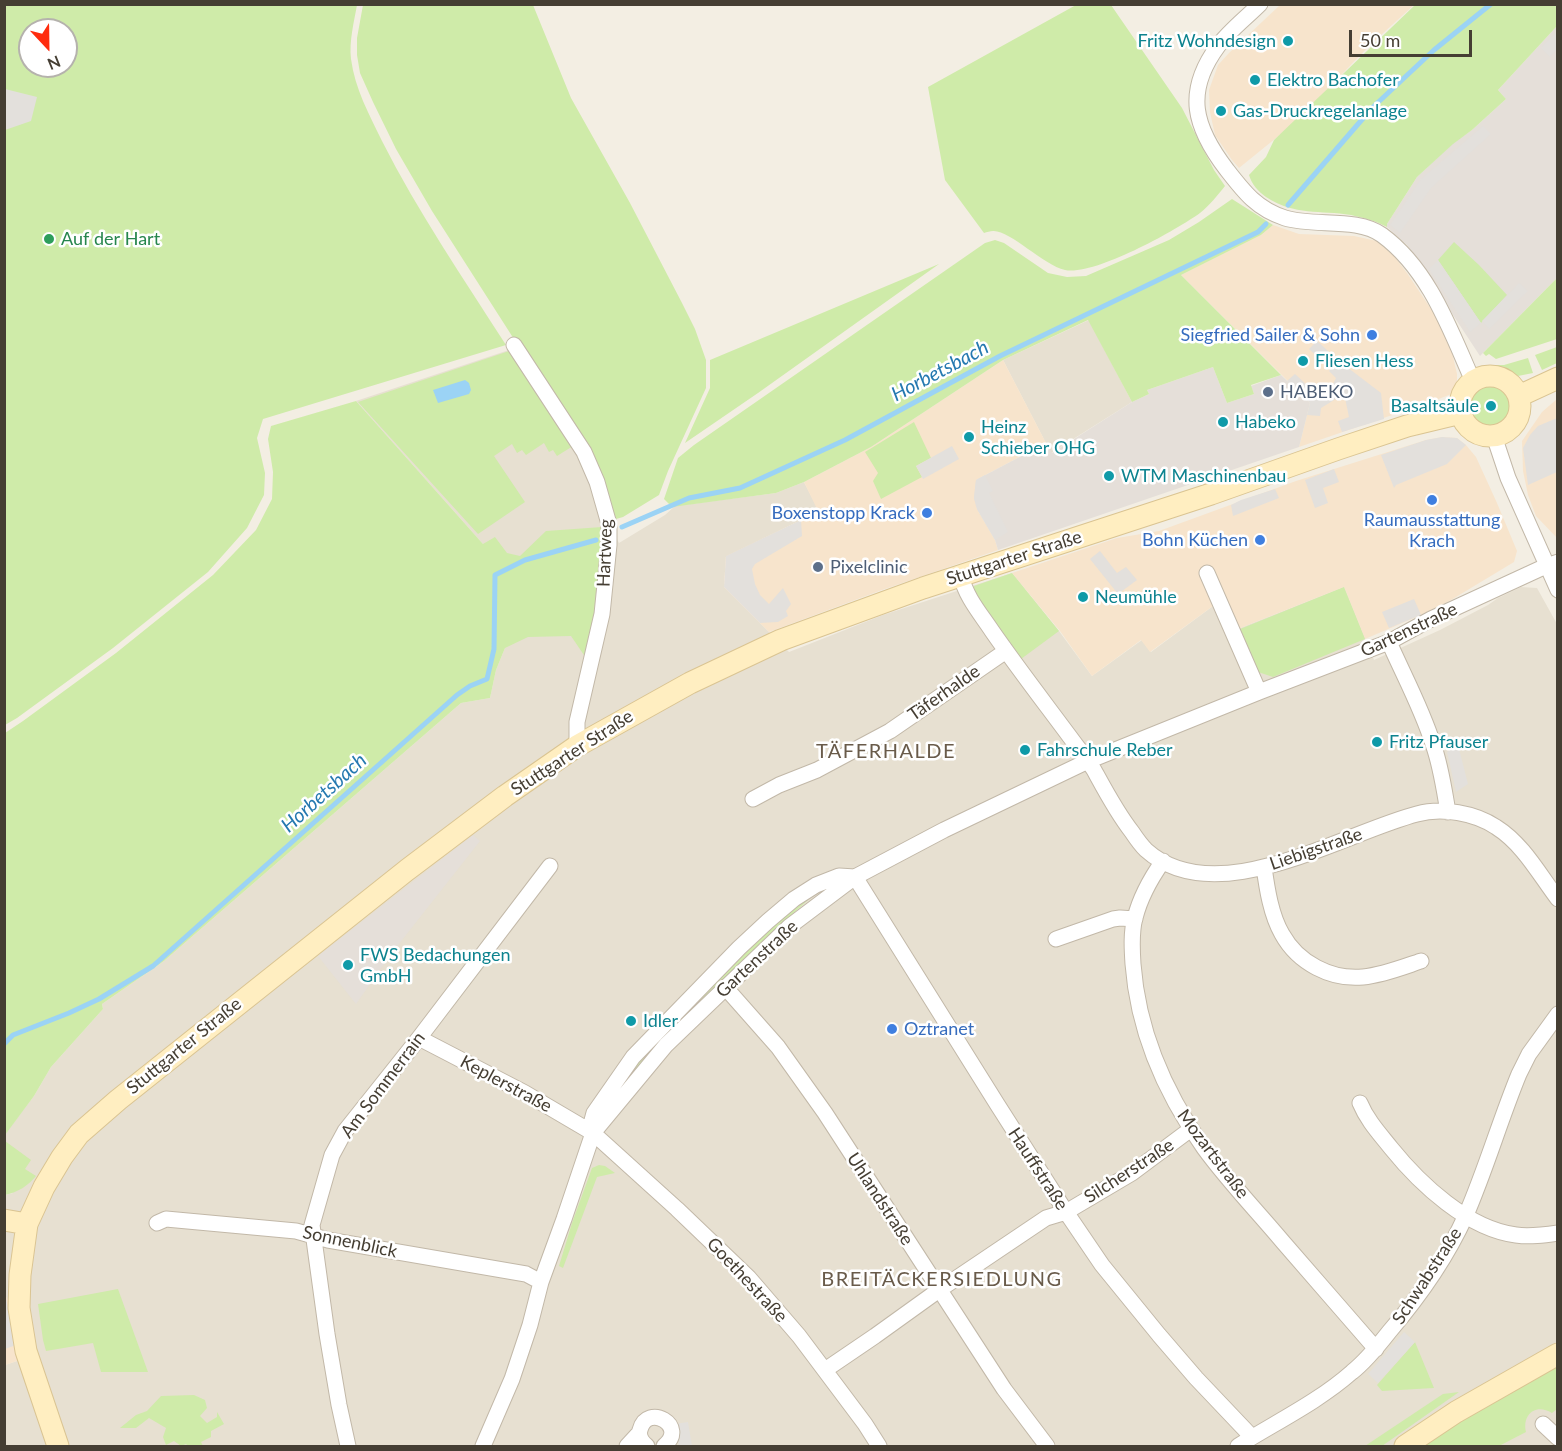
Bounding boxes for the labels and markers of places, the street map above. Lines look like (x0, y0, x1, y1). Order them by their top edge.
place label: Fritz Wohndesign (1138, 30, 1276, 52)
marker: Fritz Wohndesign (1281, 34, 1295, 48)
place label: Elektro Bachofer (1267, 69, 1399, 91)
marker: Elektro Bachofer (1248, 73, 1262, 87)
place label: Gas-Druckregelanlage (1233, 100, 1407, 122)
marker: Gas-Druckregelanlage (1214, 104, 1228, 118)
place label: Auf der Hart (61, 228, 160, 250)
marker: Auf der Hart (42, 232, 56, 246)
place label: Siegfried Sailer & Sohn (1181, 324, 1360, 346)
marker: Siegfried Sailer & Sohn (1365, 328, 1379, 342)
place label: Fliesen Hess (1315, 350, 1414, 372)
marker: Fliesen Hess (1296, 354, 1310, 368)
place label: HABEKO (1280, 381, 1354, 403)
marker: HABEKO (1261, 385, 1275, 399)
place label: Basaltsäule (1391, 395, 1479, 417)
marker: Basaltsäule (1484, 399, 1498, 413)
place label: Habeko (1235, 411, 1296, 433)
marker: Habeko (1216, 415, 1230, 429)
place label: Heinz Schieber OHG (981, 416, 1095, 458)
marker: Heinz Schieber OHG (962, 430, 976, 444)
place label: WTM Maschinenbau (1121, 465, 1286, 487)
marker: WTM Maschinenbau (1102, 469, 1116, 483)
marker: Raumausstattung Krach (1425, 493, 1439, 507)
place label: Boxenstopp Krack (771, 502, 915, 524)
marker: Boxenstopp Krack (920, 506, 934, 520)
place label: Raumausstattung Krach (1364, 509, 1500, 552)
place label: Bohn Küchen (1142, 529, 1248, 551)
marker: Bohn Küchen (1253, 533, 1267, 547)
place label: Pixelclinic (830, 556, 908, 578)
marker: Pixelclinic (811, 560, 825, 574)
place label: Neumühle (1095, 586, 1177, 608)
marker: Neumühle (1076, 590, 1090, 604)
place label: Fritz Pfauser (1389, 731, 1488, 753)
marker: Fritz Pfauser (1370, 735, 1384, 749)
place label: Fahrschule Reber (1037, 739, 1173, 761)
marker: Fahrschule Reber (1018, 743, 1032, 757)
place label: FWS Bedachungen GmbH (360, 944, 511, 986)
marker: FWS Bedachungen GmbH (341, 958, 355, 972)
place label: Idler (643, 1010, 678, 1032)
marker: Idler (624, 1014, 638, 1028)
place label: Oztranet (904, 1018, 974, 1040)
marker: Oztranet (885, 1022, 899, 1036)

